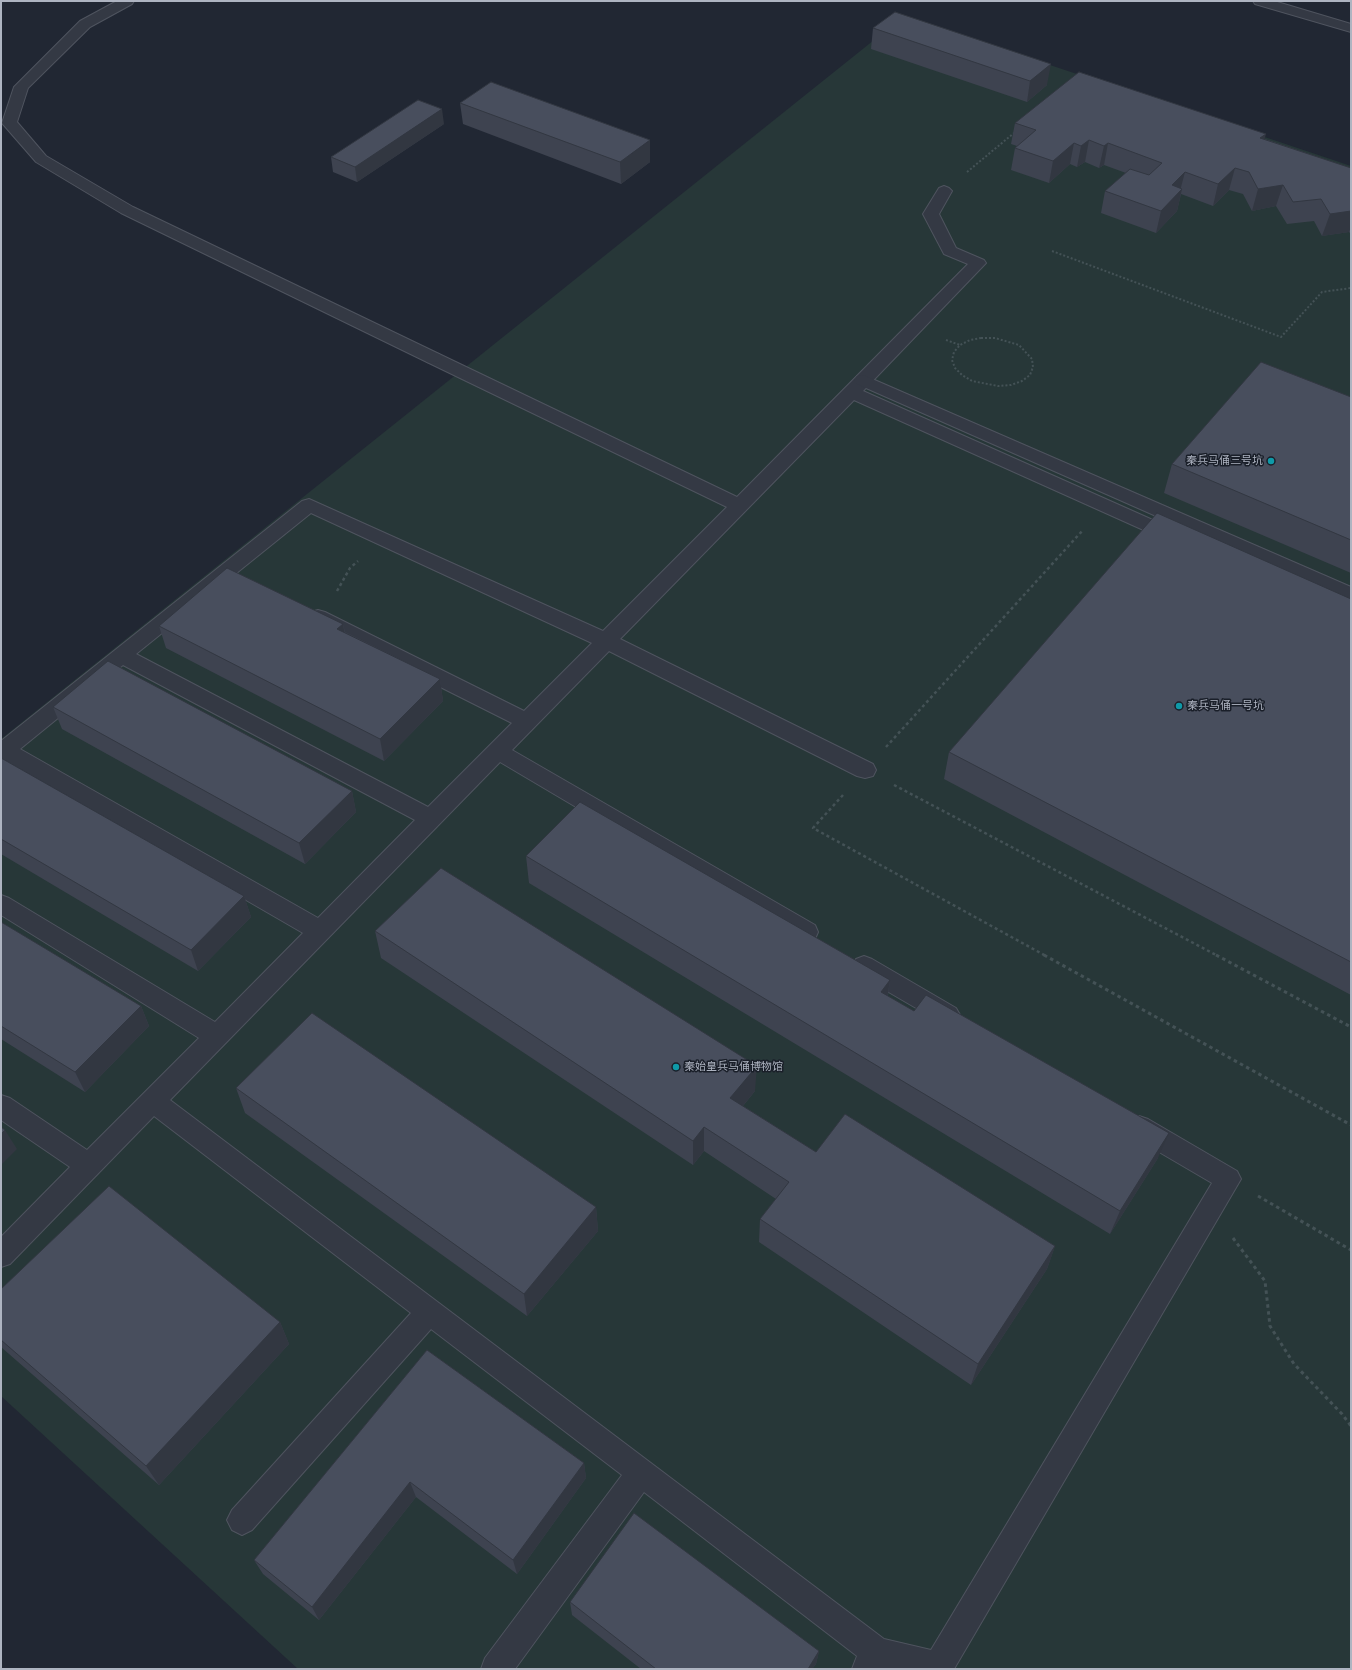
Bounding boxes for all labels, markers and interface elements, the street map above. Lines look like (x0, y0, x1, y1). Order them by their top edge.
place label: 秦兵马俑三号坑 (1186, 454, 1263, 468)
marker: 秦兵马俑三号坑 (1266, 456, 1276, 466)
place label: 秦兵马俑一号坑 (1187, 699, 1264, 713)
marker: 秦兵马俑一号坑 (1174, 701, 1184, 711)
place label: 秦始皇兵马俑博物馆 (684, 1060, 783, 1074)
marker: 秦始皇兵马俑博物馆 (671, 1062, 681, 1072)

